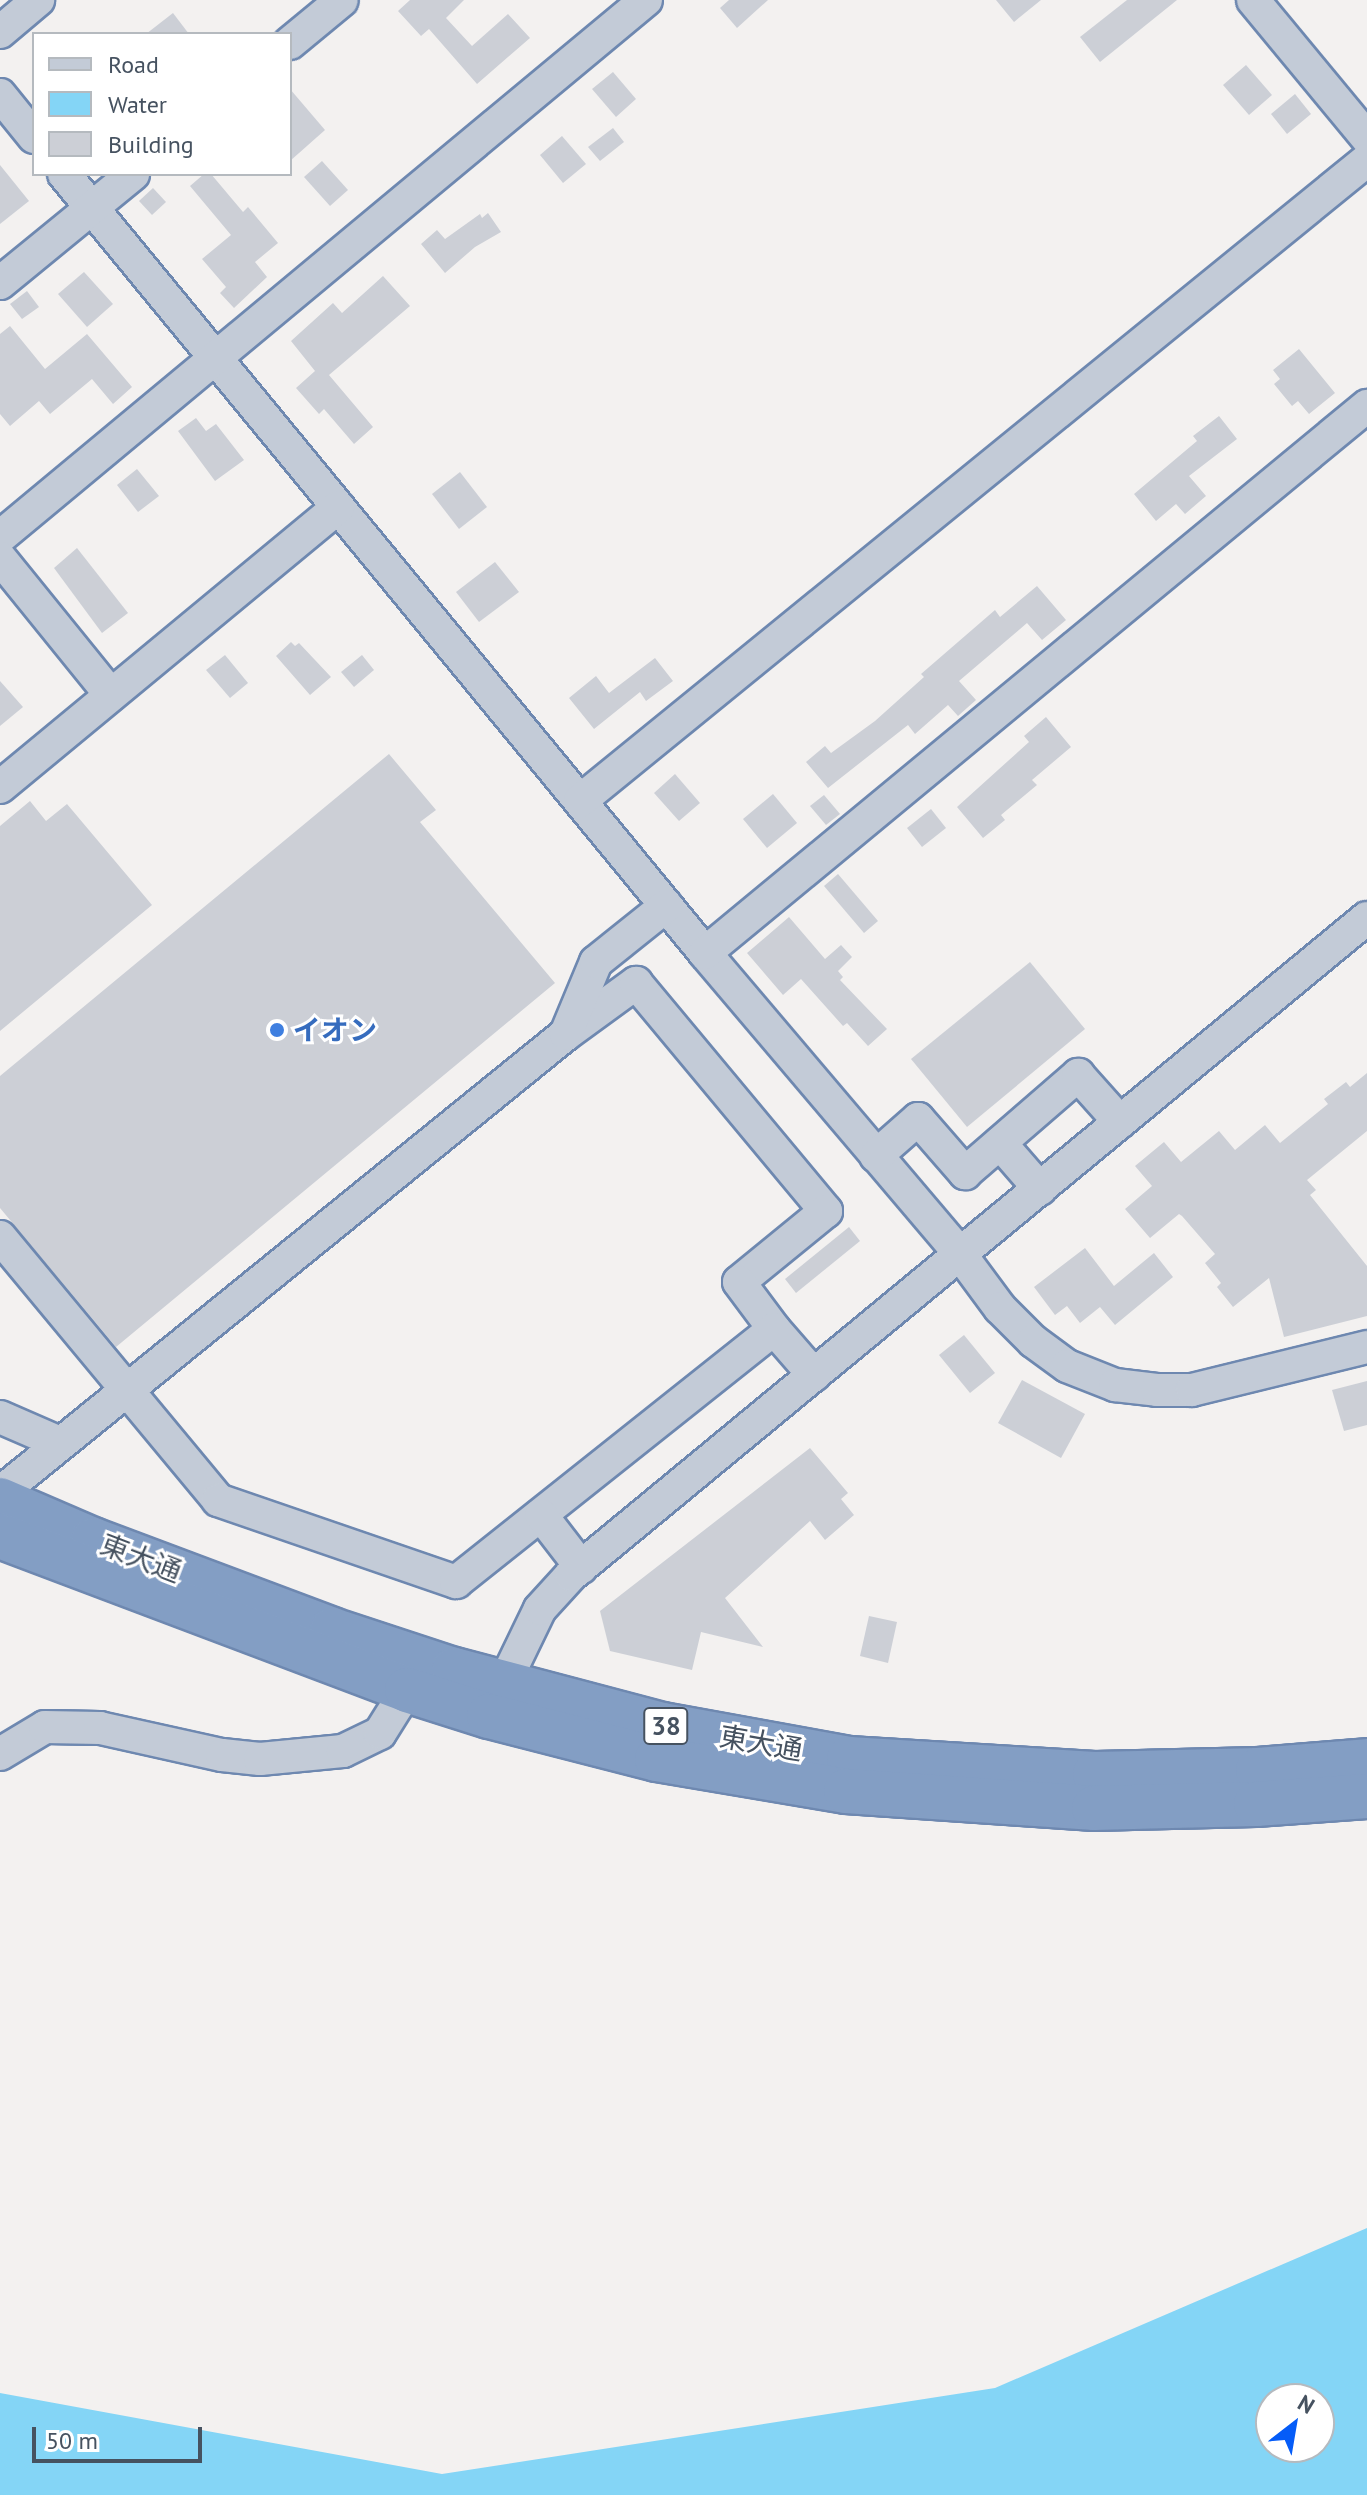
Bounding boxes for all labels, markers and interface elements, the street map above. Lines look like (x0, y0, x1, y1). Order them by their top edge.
legend (32, 32, 292, 176)
text: Road (108, 49, 159, 80)
text: Water (108, 89, 167, 120)
text: Building (108, 129, 194, 160)
place label: イオン (293, 1013, 377, 1047)
marker: イオン (268, 1021, 286, 1039)
street label: 東大通 (96, 1527, 186, 1589)
road number: 38 (642, 1704, 690, 1748)
street label: 東大通 (717, 1719, 805, 1767)
north arrow (1255, 2383, 1335, 2463)
text: N (1293, 2388, 1320, 2420)
scale bar (36, 2411, 206, 2461)
text: 50 m (46, 2425, 98, 2456)

